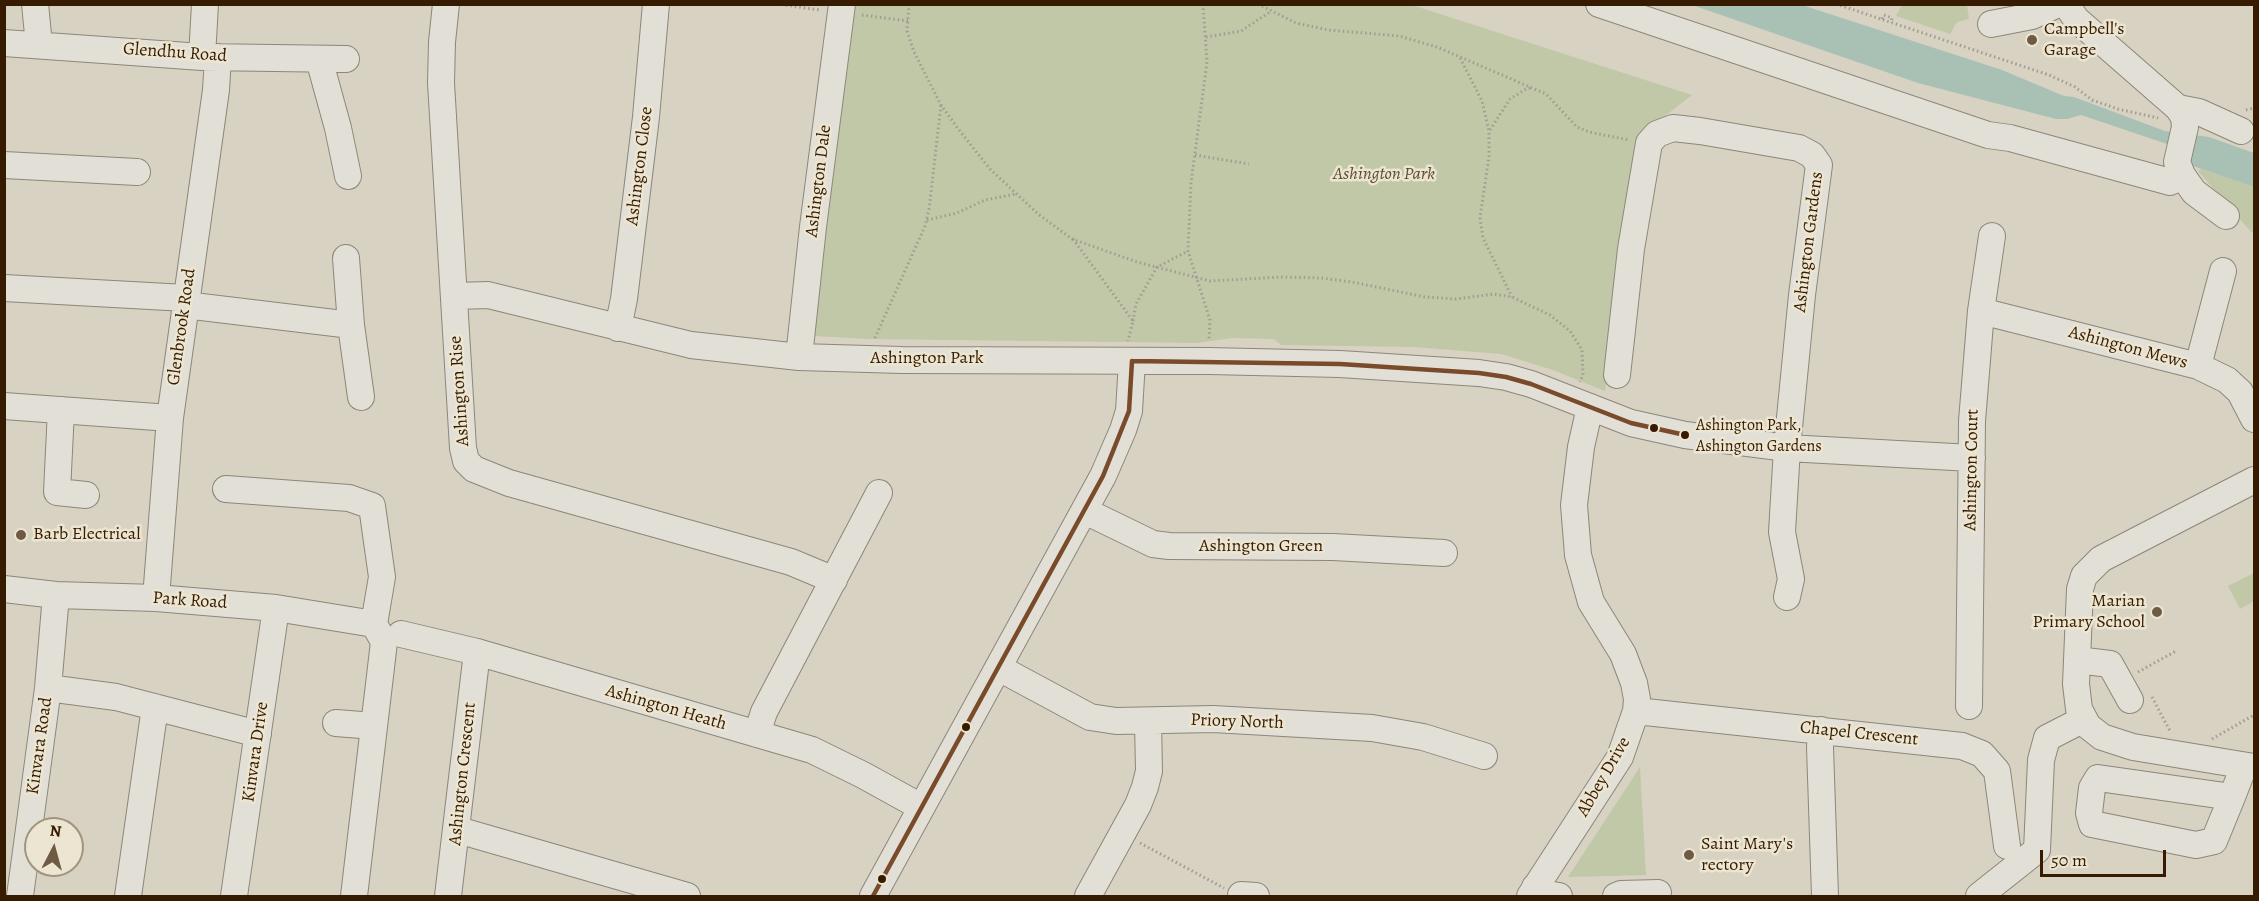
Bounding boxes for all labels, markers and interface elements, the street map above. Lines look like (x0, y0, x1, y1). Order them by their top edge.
place label: Campbell's Garage (2044, 19, 2125, 62)
marker: Campbell's Garage (2025, 33, 2039, 47)
street label: Glendhu Road (122, 39, 228, 67)
street label: Ashington Close (622, 105, 658, 227)
street label: Ashington Dale (801, 124, 837, 238)
park label: Ashington Park (1333, 164, 1435, 186)
street label: Ashington Gardens (1790, 171, 1828, 313)
street label: Glenbrook Road (163, 267, 201, 387)
street label: Ashington Mews (2066, 322, 2190, 374)
street label: Ashington Rise (445, 335, 475, 447)
street label: Ashington Park (870, 348, 984, 370)
street label: Ashington Court (1960, 409, 1984, 531)
place label: Ashington Park, Ashington Gardens (1696, 416, 1822, 454)
unlabelled marker (1648, 422, 1660, 434)
marker: Ashington Park, Ashington Gardens (1679, 429, 1691, 441)
place label: Barb Electrical (33, 524, 141, 546)
marker: Barb Electrical (14, 528, 28, 542)
street label: Ashington Green (1199, 536, 1323, 558)
street label: Park Road (152, 588, 228, 614)
place label: Marian Primary School (2032, 591, 2145, 634)
marker: Marian Primary School (2150, 605, 2164, 619)
street label: Ashington Heath (603, 680, 729, 736)
street label: Kinvara Road (22, 696, 58, 796)
street label: Kinvara Drive (238, 700, 274, 804)
street label: Ashington Crescent (445, 701, 481, 847)
street label: Priory North (1190, 710, 1284, 734)
street label: Chapel Crescent (1799, 717, 1919, 751)
unlabelled marker (960, 721, 972, 733)
street label: Abbey Drive (1573, 733, 1635, 821)
north arrow (24, 817, 84, 877)
text: N (49, 820, 63, 843)
place label: Saint Mary's rectory (1701, 834, 1793, 876)
scale bar (2043, 838, 2169, 876)
marker: Saint Mary's rectory (1682, 848, 1696, 862)
text: 50 m (2051, 848, 2087, 872)
unlabelled marker (876, 873, 888, 885)

